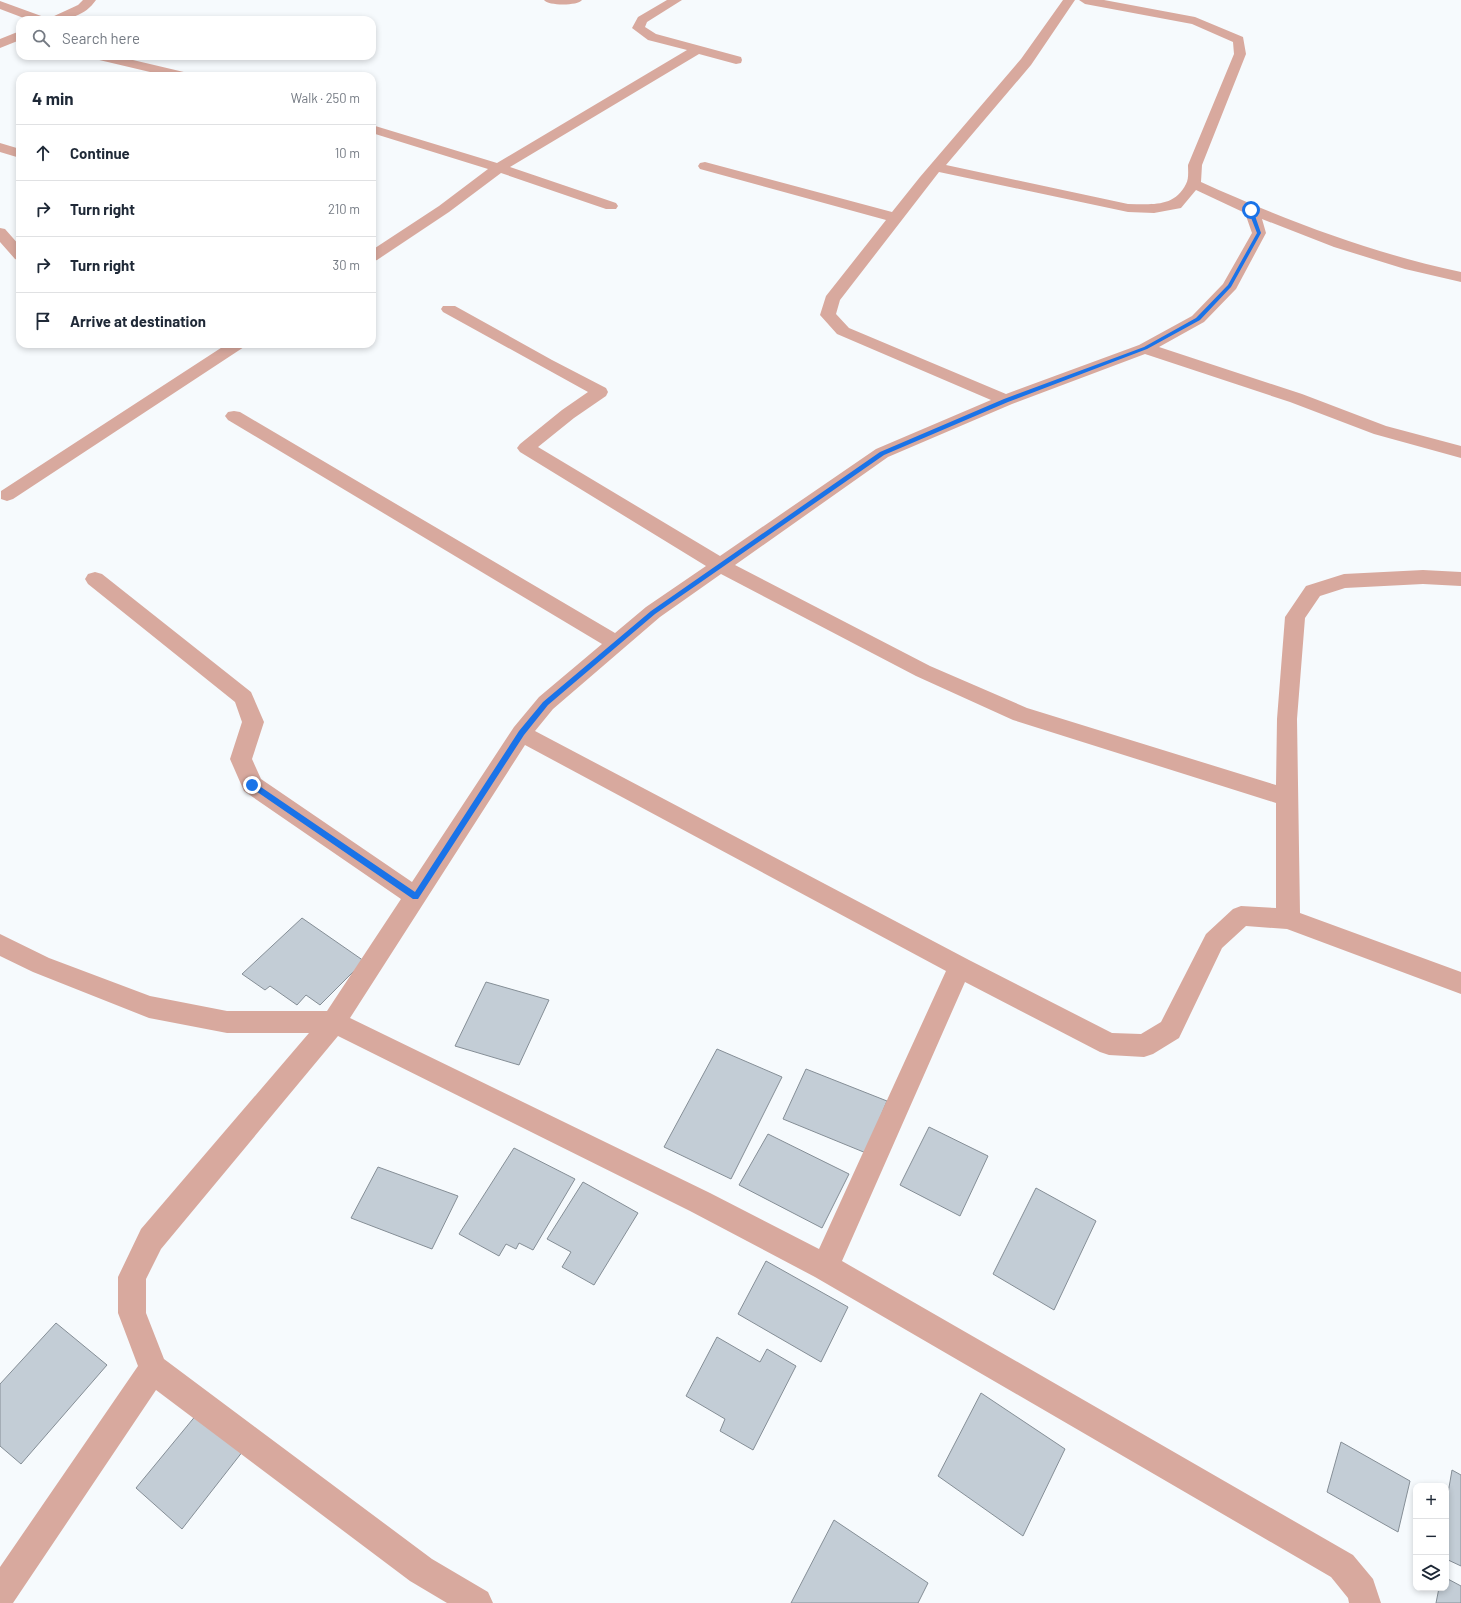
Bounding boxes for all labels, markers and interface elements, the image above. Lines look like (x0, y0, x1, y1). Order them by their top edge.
search box (16, 16, 376, 60)
icon: search (30, 27, 52, 49)
text: Search here (62, 29, 140, 47)
text: 4 min (32, 88, 74, 108)
text: Walk · 250 m (291, 90, 360, 106)
icon: ahead (32, 142, 54, 164)
text: Continue (70, 144, 130, 162)
text: 10 m (335, 145, 360, 161)
icon: right (32, 198, 54, 220)
text: Turn right (70, 200, 135, 218)
text: 210 m (328, 201, 360, 217)
route start (1242, 201, 1260, 219)
icon: right (32, 254, 54, 276)
text: Turn right (70, 256, 135, 274)
text: 30 m (333, 257, 360, 273)
icon: arrive (32, 310, 54, 332)
text: Arrive at destination (70, 312, 206, 330)
route end (243, 776, 261, 794)
map controls (1413, 1483, 1449, 1591)
button: + (1413, 1483, 1449, 1519)
button: − (1413, 1519, 1449, 1555)
button: layers (1413, 1555, 1449, 1591)

